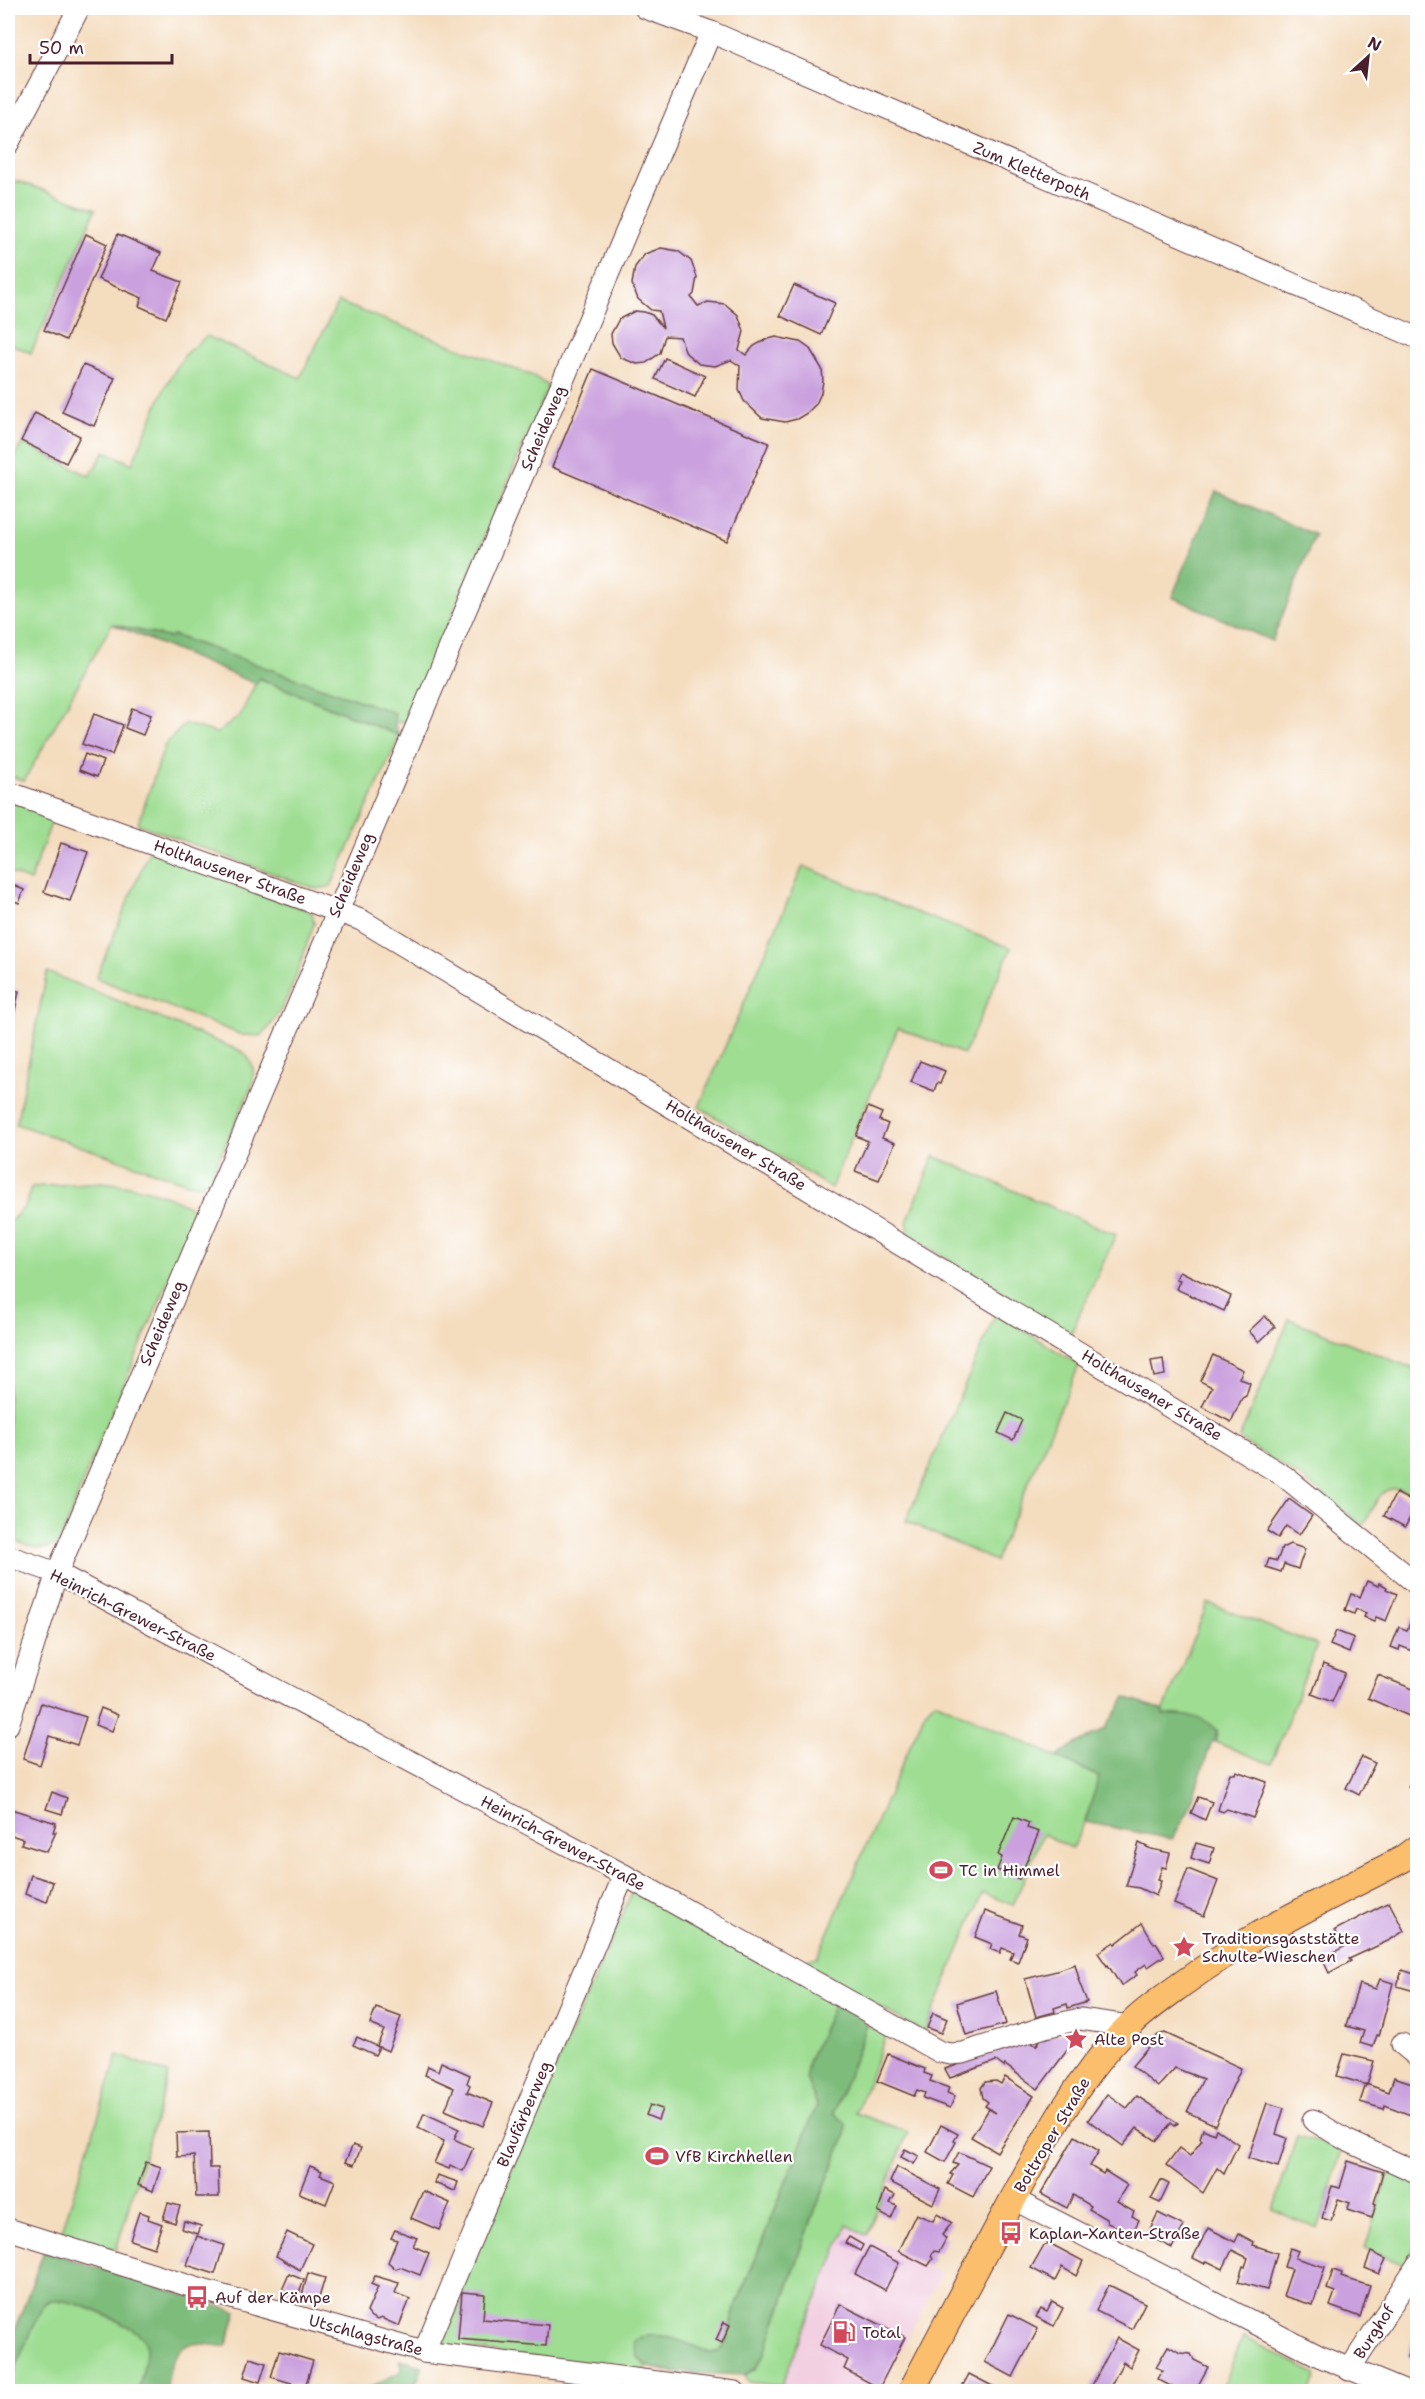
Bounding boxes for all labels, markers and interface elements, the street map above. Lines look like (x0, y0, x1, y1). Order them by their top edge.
scale bar (30, 27, 172, 65)
north arrow (1338, 27, 1398, 87)
text: N (1364, 32, 1385, 56)
text: 50 m (39, 36, 84, 60)
street label: Zum Kletterpoth (970, 137, 1094, 205)
street label: Scheideweg (516, 382, 570, 474)
street label: Scheideweg (324, 829, 378, 921)
street label: Holthausener Straße (151, 835, 309, 909)
street label: Holthausener Straße (662, 1095, 810, 1195)
street label: Scheideweg (135, 1277, 189, 1369)
street label: Holthausener Straße (1078, 1345, 1226, 1445)
street label: Heinrich-Grewer-Straße (46, 1564, 220, 1666)
street label: Heinrich-Grewer-Straße (477, 1791, 649, 1895)
sports icon: TC in Himmel (928, 1857, 954, 1883)
place label: TC in Himmel (959, 1860, 1060, 1881)
place label: Traditionsgaststätte Schulte-Wieschen (1202, 1928, 1360, 1967)
place icon: Traditionsgaststätte Schulte-Wieschen (1171, 1934, 1197, 1960)
place icon: Alte Post (1063, 2026, 1089, 2052)
place label: Alte Post (1094, 2029, 1164, 2050)
street label: Blaufärberweg (492, 2057, 556, 2170)
street label: Bottroper Straße (1009, 2073, 1095, 2197)
sports icon: VfB Kirchhellen (644, 2143, 670, 2169)
place label: VfB Kirchhellen (675, 2146, 793, 2167)
bus stop icon: Kaplan-Xanten-Straße (998, 2220, 1024, 2246)
place label: Kaplan-Xanten-Straße (1029, 2223, 1200, 2244)
bus stop icon: Auf der Kämpe (184, 2284, 210, 2310)
place label: Auf der Kämpe (215, 2287, 331, 2308)
street label: Burghof (1349, 2300, 1400, 2363)
street label: Utschlagstraße (307, 2310, 425, 2360)
fuel station icon: Total (831, 2319, 857, 2345)
place label: Total (862, 2322, 901, 2343)

